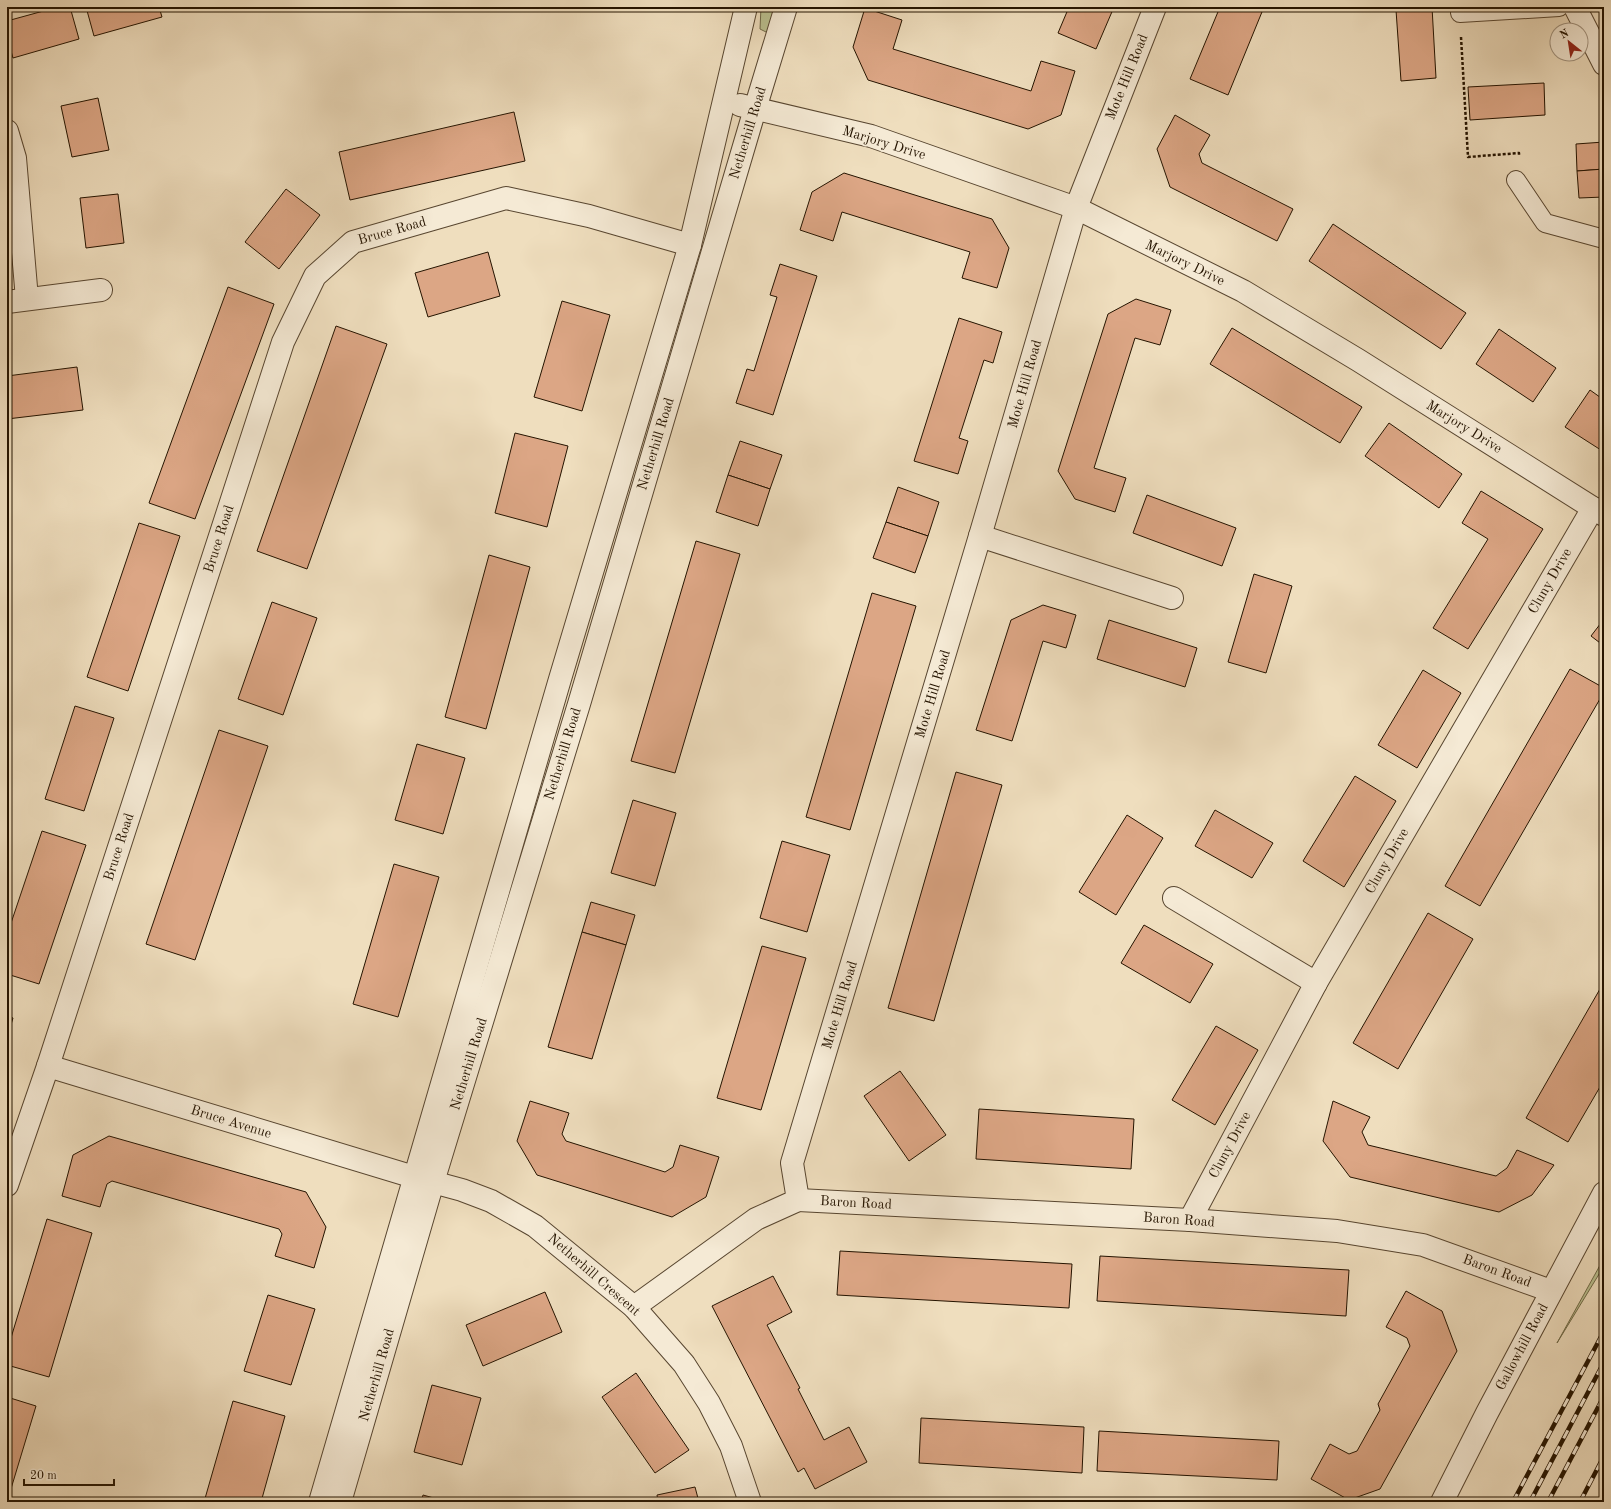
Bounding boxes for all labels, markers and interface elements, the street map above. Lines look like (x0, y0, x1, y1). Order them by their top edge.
north arrow (1549, 22, 1589, 62)
text: N (1558, 27, 1572, 42)
street label: Mote Hill Road (1103, 32, 1151, 122)
street label: Netherhill Road (727, 85, 769, 181)
street label: Marjory Drive (841, 124, 927, 162)
street label: Bruce Road (356, 215, 428, 247)
street label: Marjory Drive (1143, 238, 1227, 288)
street label: Mote Hill Road (1006, 338, 1044, 430)
street label: Netherhill Road (635, 396, 677, 492)
street label: Marjory Drive (1424, 398, 1504, 456)
street label: Bruce Road (201, 503, 237, 575)
street label: Cluny Drive (1526, 546, 1574, 616)
street label: Mote Hill Road (913, 648, 953, 740)
street label: Netherhill Road (542, 706, 584, 802)
street label: Bruce Road (101, 811, 137, 883)
street label: Cluny Drive (1363, 826, 1411, 896)
street label: Mote Hill Road (820, 959, 860, 1051)
street label: Netherhill Road (448, 1016, 490, 1112)
street label: Bruce Avenue (189, 1103, 273, 1141)
street label: Cluny Drive (1207, 1109, 1253, 1181)
street label: Baron Road (820, 1194, 892, 1212)
street label: Baron Road (1143, 1211, 1215, 1229)
street label: Netherhill Crescent (545, 1231, 643, 1319)
street label: Baron Road (1461, 1252, 1533, 1290)
street label: Gallowhill Road (1493, 1301, 1551, 1393)
street label: Netherhill Road (357, 1327, 397, 1423)
scale bar (24, 1461, 114, 1487)
text: 20 m (30, 1470, 57, 1482)

